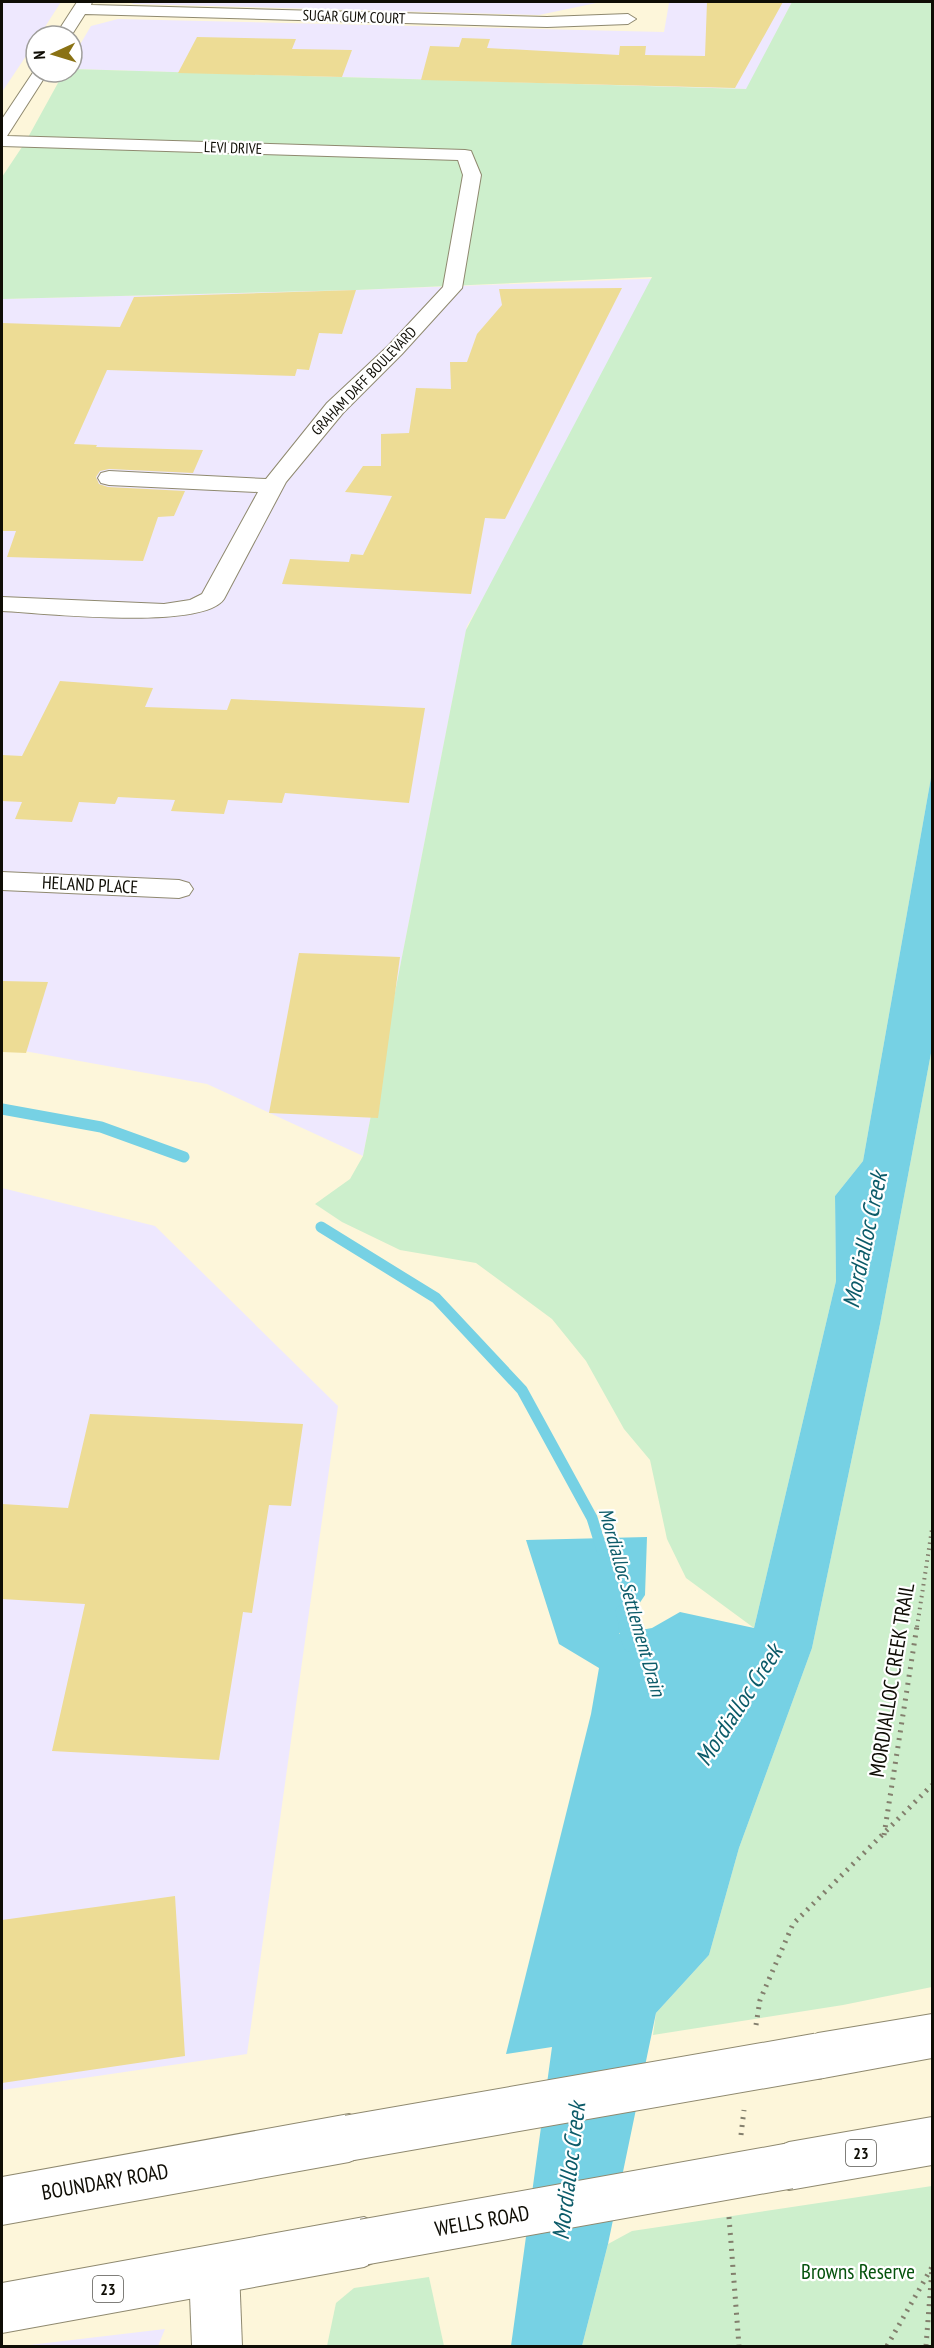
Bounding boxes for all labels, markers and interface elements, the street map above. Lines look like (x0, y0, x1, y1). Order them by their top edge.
street label: SUGAR GUM COURT (302, 5, 406, 28)
north arrow (24, 24, 84, 84)
text: N (29, 50, 49, 60)
street label: LEVI DRIVE (204, 137, 262, 158)
street label: GRAHAM DAFF BOULEVARD (307, 322, 420, 439)
street label: HELAND PLACE (41, 870, 139, 899)
water label: Mordialloc Creek (835, 1166, 895, 1311)
water label: Mordialloc Settlement Drain (593, 1505, 672, 1700)
street label: MORDIALLOC CREEK TRAIL (863, 1581, 920, 1779)
water label: Mordialloc Creek (688, 1636, 791, 1771)
water label: Mordialloc Creek (545, 2098, 593, 2241)
road number: 23 (846, 2140, 876, 2166)
street label: BOUNDARY ROAD (39, 2157, 171, 2206)
street label: WELLS ROAD (433, 2199, 531, 2242)
park label: Browns Reserve (801, 2258, 915, 2285)
road number: 23 (93, 2276, 123, 2302)

